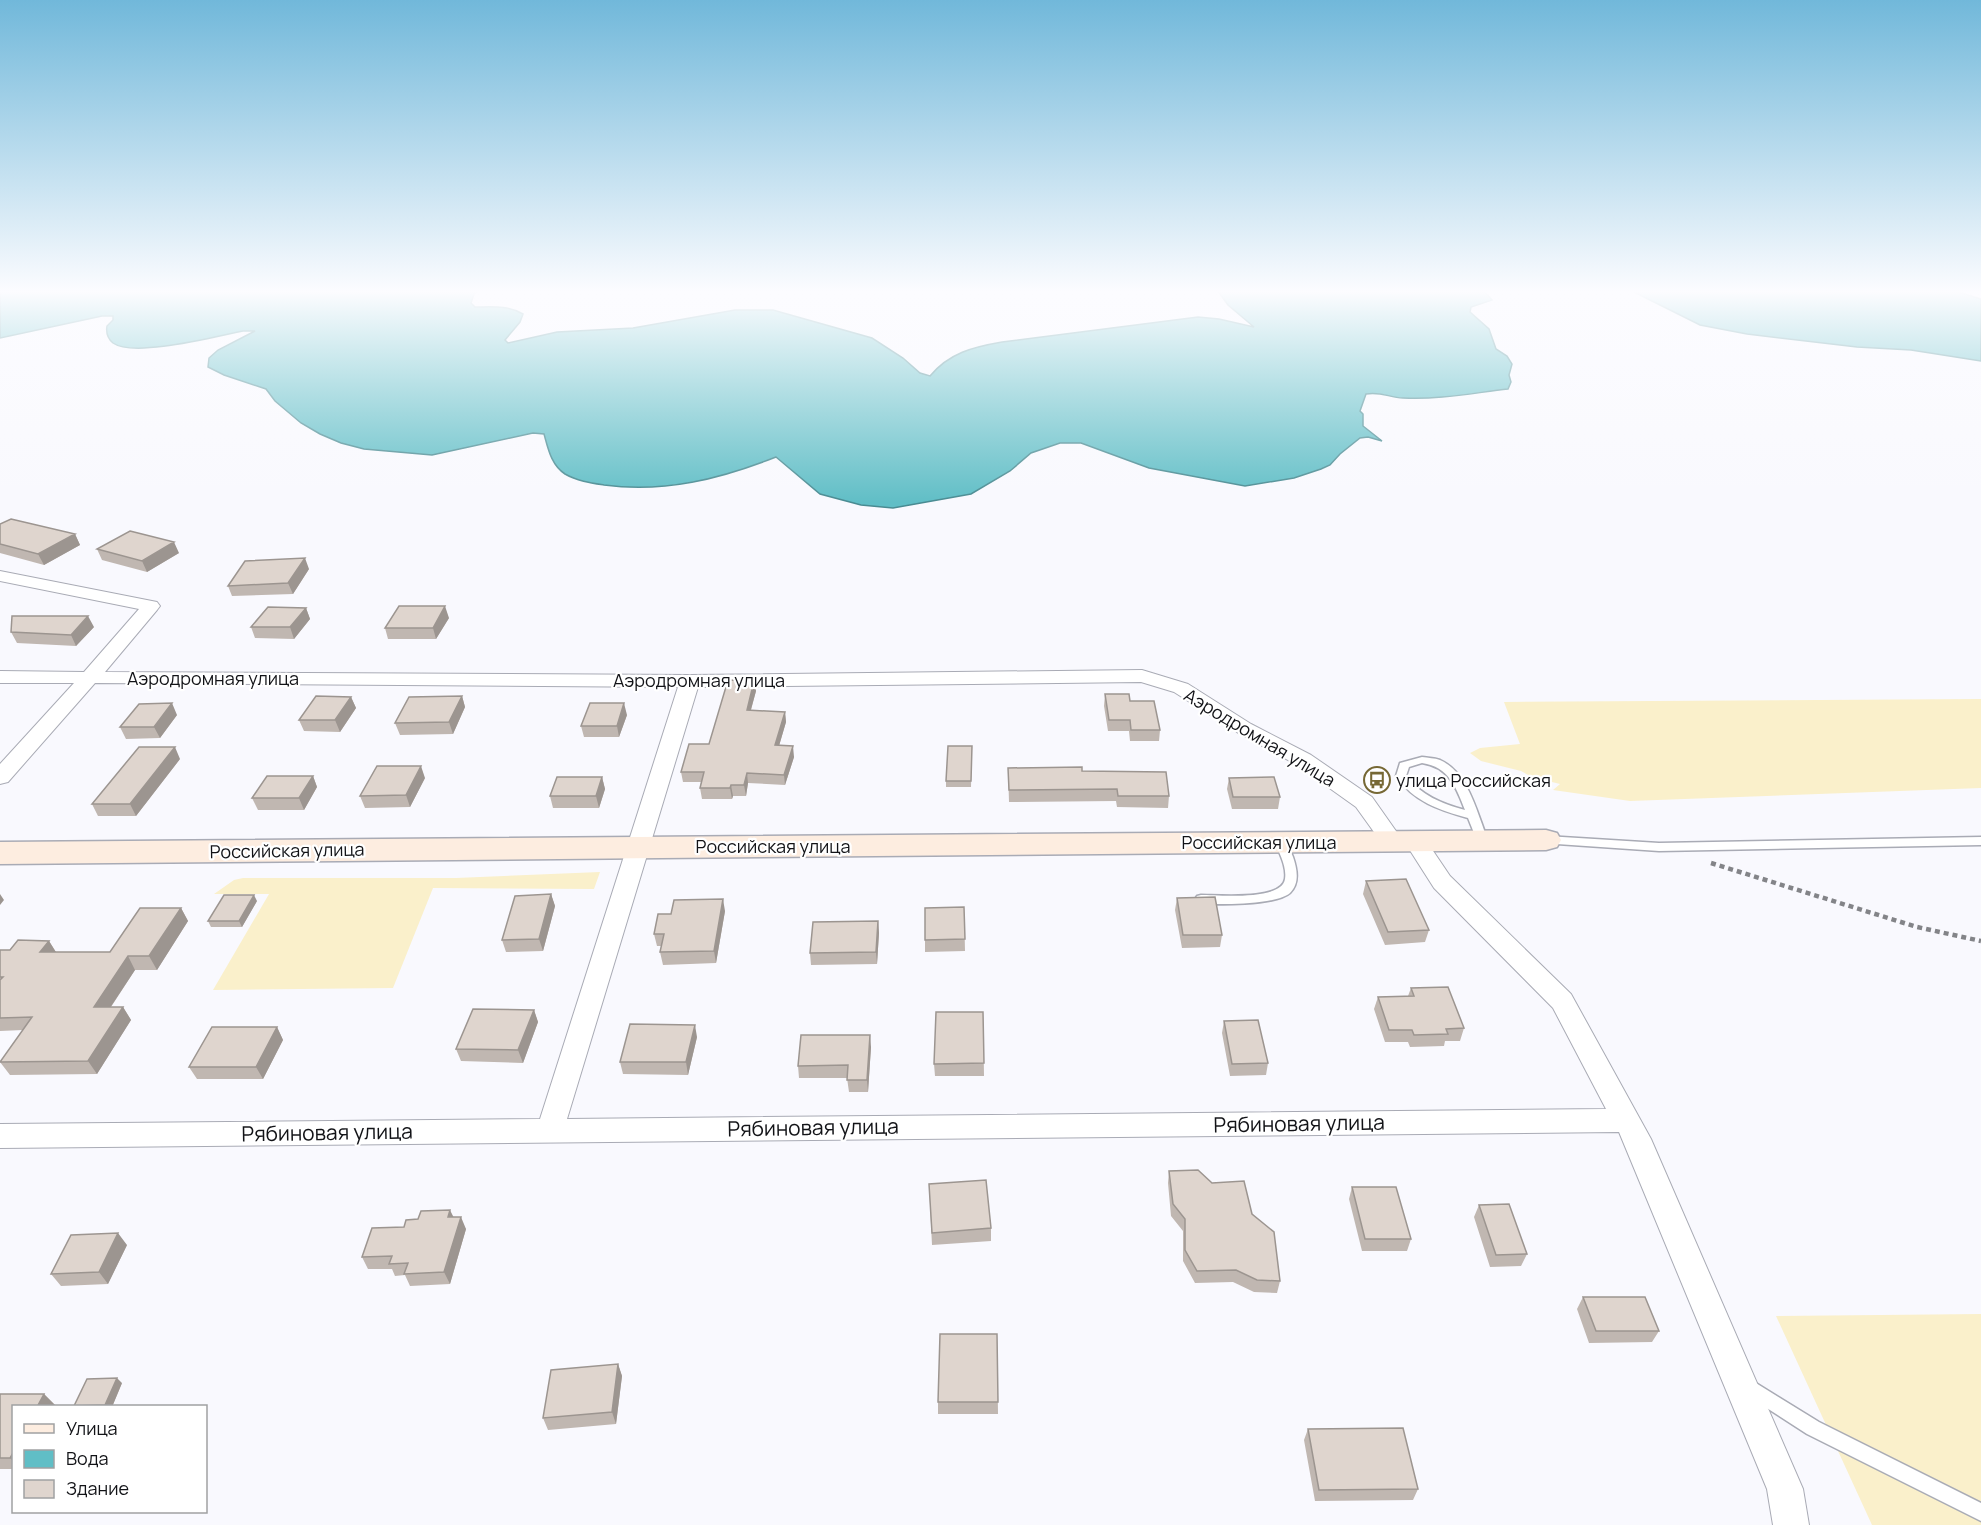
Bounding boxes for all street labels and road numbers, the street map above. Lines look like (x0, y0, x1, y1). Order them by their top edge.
street label: Аэродромная улица (127, 666, 299, 690)
street label: Аэродромная улица (613, 668, 785, 692)
street label: Аэродромная улица (1180, 682, 1340, 792)
street label: Российская улица (1182, 830, 1336, 854)
street label: Российская улица (696, 834, 850, 858)
street label: Российская улица (209, 837, 365, 863)
street label: Рябиновая улица (1213, 1108, 1385, 1138)
street label: Рябиновая улица (727, 1112, 899, 1142)
street label: Рябиновая улица (241, 1117, 413, 1147)

